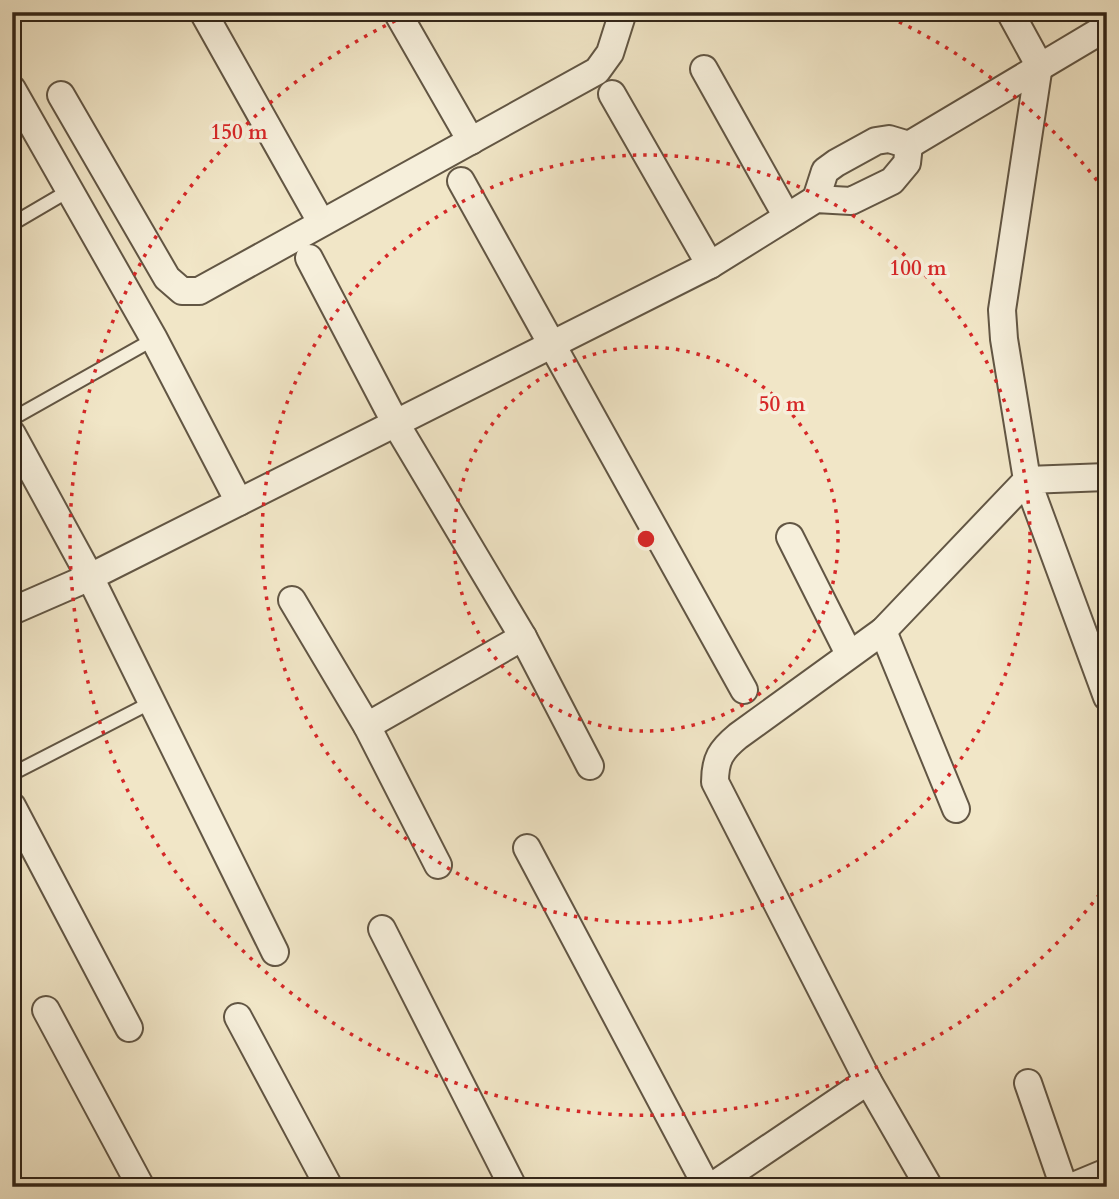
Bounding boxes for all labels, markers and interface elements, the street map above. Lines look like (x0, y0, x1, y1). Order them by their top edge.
text: 150 m (210, 118, 268, 147)
text: 100 m (889, 254, 947, 283)
text: 50 m (759, 390, 806, 419)
centre of rings (634, 527, 658, 551)

